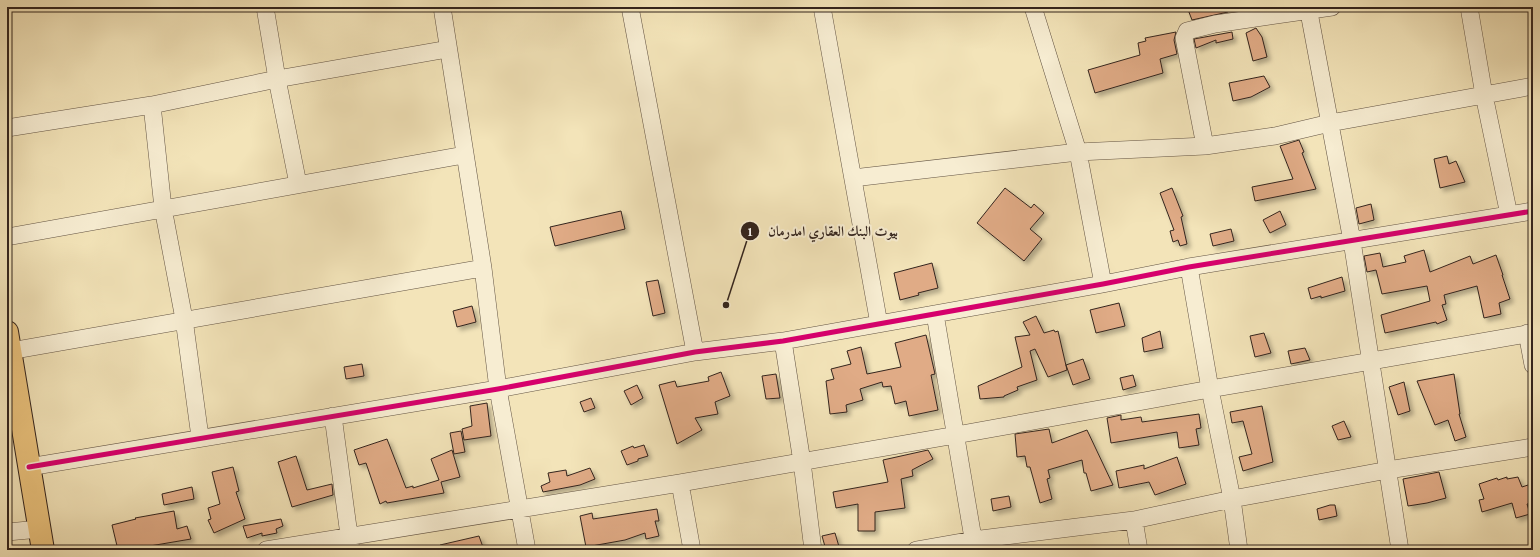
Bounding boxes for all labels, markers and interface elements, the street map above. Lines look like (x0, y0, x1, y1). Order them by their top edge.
callout: بيوت البنك العقاري امدرمان (740, 218, 906, 244)
text: بيوت البنك العقاري امدرمان (768, 222, 898, 243)
text: 1 (747, 224, 753, 240)

